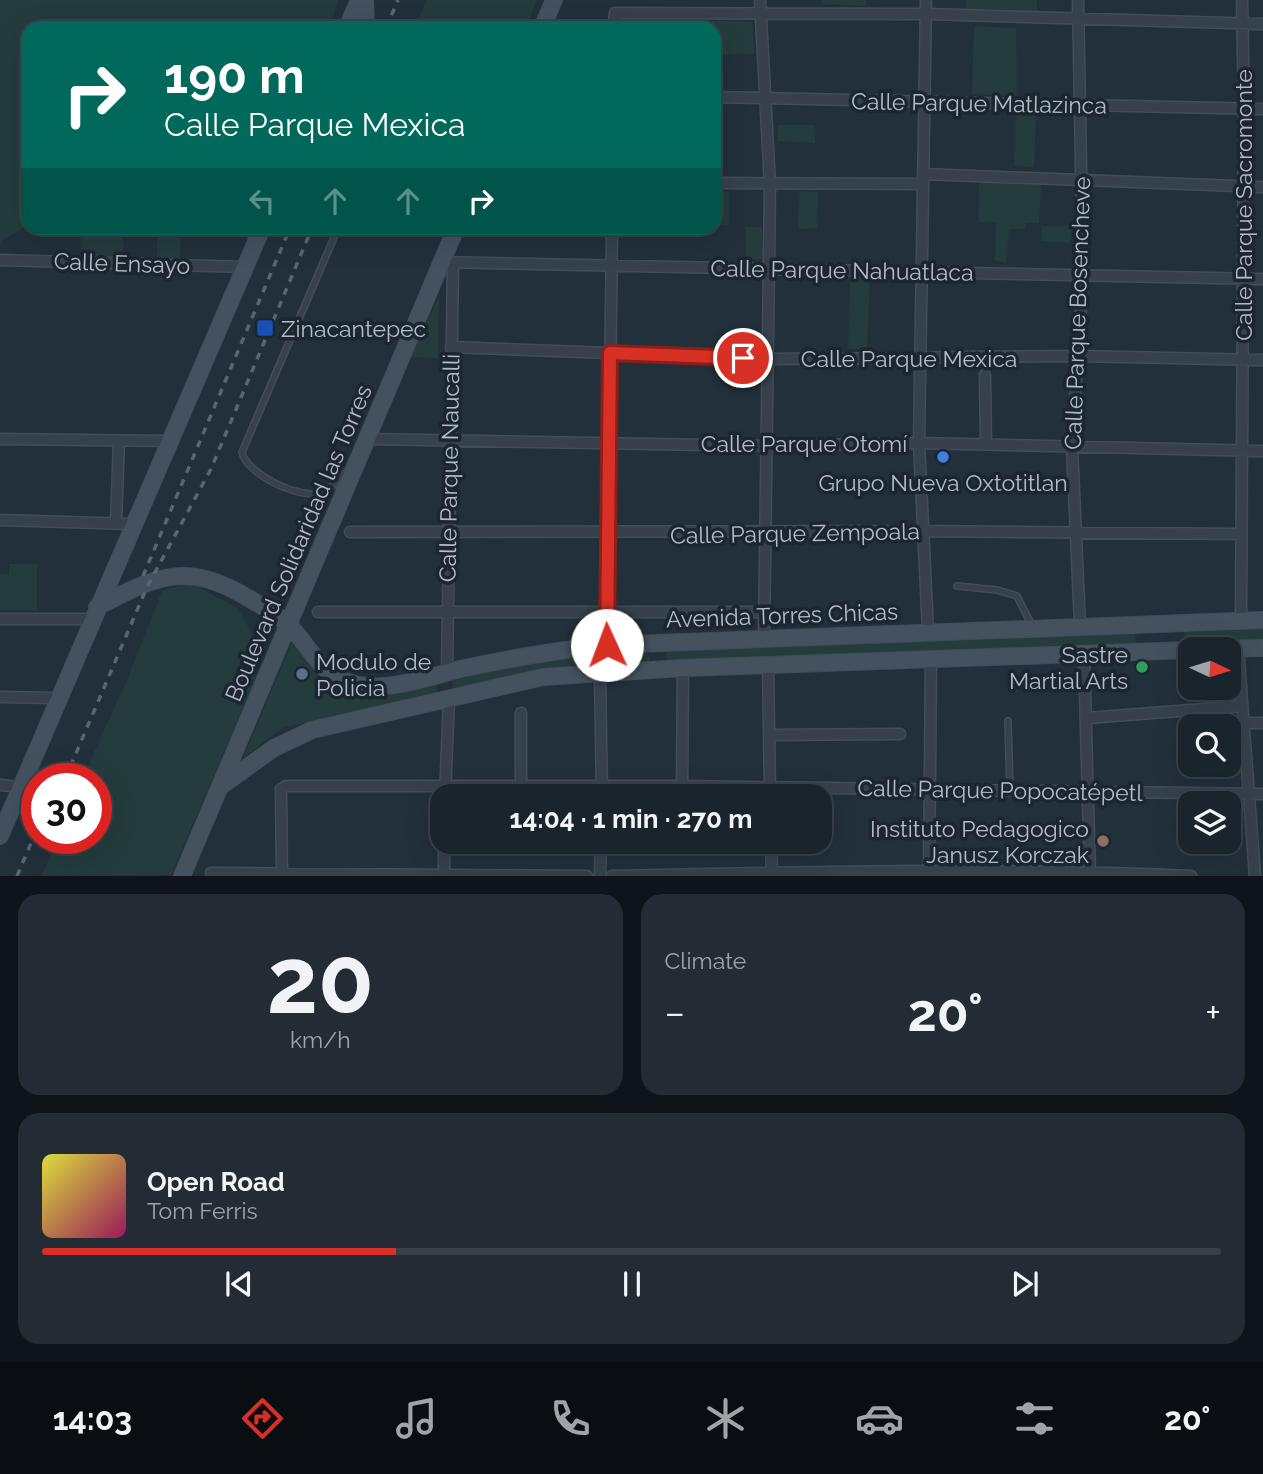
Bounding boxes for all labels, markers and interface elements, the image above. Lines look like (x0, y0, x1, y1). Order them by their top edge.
text: 190 m (164, 47, 305, 104)
icon: right (49, 49, 140, 140)
street label: Calle Parque Sacromonte (1230, 69, 1257, 341)
street label: Calle Parque Matlazinca (851, 87, 1107, 119)
text: Calle Parque Mexica (164, 106, 465, 143)
street label: Calle Parque Bosencheve (1059, 176, 1095, 450)
icon: left (243, 182, 281, 220)
icon: ahead (316, 182, 354, 220)
icon: ahead (389, 182, 427, 220)
icon: right (462, 182, 500, 220)
street label: Calle Ensayo (53, 247, 191, 279)
street label: Calle Parque Nahuatlaca (710, 254, 974, 286)
place label: Zinacantepec (281, 315, 426, 342)
marker: Zinacantepec (255, 318, 275, 338)
pin (713, 328, 773, 388)
icon: arrive (724, 339, 762, 377)
street label: Calle Parque Mexica (801, 345, 1017, 372)
street label: Calle Parque Naucalli (434, 354, 464, 582)
street label: Boulevard Solidaridad las Torres (219, 381, 377, 705)
street label: Calle Parque Otomí (701, 430, 908, 457)
marker: Grupo Nueva Oxtotitlan (935, 449, 951, 465)
place label: Grupo Nueva Oxtotitlan (818, 469, 1068, 496)
street label: Calle Parque Zempoala (670, 517, 920, 549)
street label: Avenida Torres Chicas (665, 597, 899, 633)
position arrow (570, 608, 644, 682)
north arrow (1178, 637, 1241, 700)
map controls (1178, 637, 1241, 854)
place label: Sastre Martial Arts (1009, 641, 1128, 694)
place label: Modulo de Policia (316, 648, 431, 701)
marker: Sastre Martial Arts (1134, 659, 1150, 675)
marker: Modulo de Policia (294, 666, 310, 682)
button: search (1178, 714, 1241, 777)
speed limit sign: 30 (21, 763, 112, 854)
street label: Calle Parque Popocatépetl (857, 774, 1144, 806)
button: layers (1178, 791, 1241, 854)
text: 14:04 · 1 min · 270 m (510, 804, 752, 834)
place label: Instituto Pedagogico Janusz Korczak (870, 815, 1089, 868)
marker: Instituto Pedagogico Janusz Korczak (1095, 833, 1111, 849)
text: 20 (267, 927, 374, 1034)
text: Climate (665, 947, 746, 974)
text: 20° (907, 982, 983, 1043)
text: − (665, 990, 685, 1035)
text: + (1205, 990, 1221, 1035)
text: km/h (290, 1026, 351, 1053)
text: Open Road (147, 1167, 285, 1197)
text: Tom Ferris (147, 1197, 258, 1224)
icon: previous (220, 1265, 258, 1303)
icon: pause (613, 1265, 651, 1303)
icon: next (1006, 1265, 1044, 1303)
icon: directions (238, 1394, 287, 1443)
icon: music (392, 1394, 441, 1443)
icon: phone (546, 1394, 595, 1443)
icon: climate (701, 1394, 750, 1443)
icon: car (855, 1394, 904, 1443)
icon: filters (1010, 1394, 1059, 1443)
text: 14:03 (53, 1400, 132, 1437)
text: 20° (1164, 1400, 1210, 1437)

